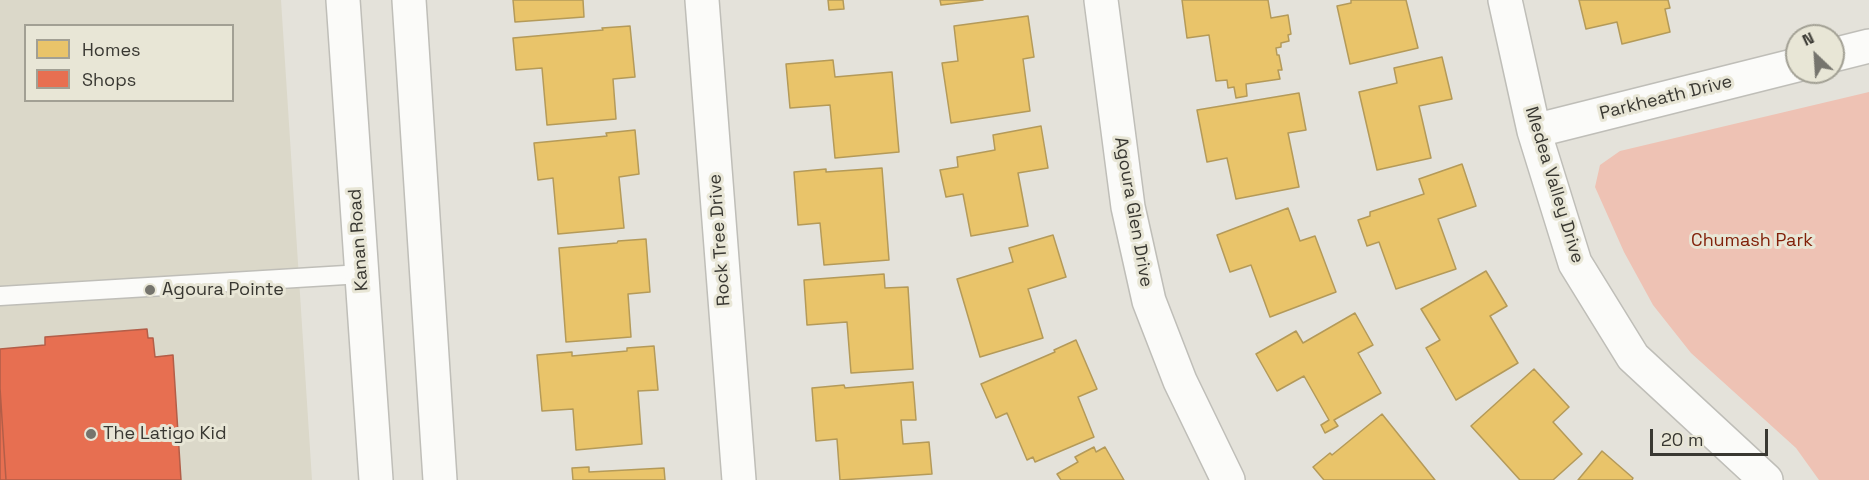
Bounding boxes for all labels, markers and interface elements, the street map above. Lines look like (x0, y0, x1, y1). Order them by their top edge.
legend (24, 24, 234, 102)
north arrow (1785, 24, 1845, 84)
text: N (1799, 27, 1817, 51)
text: Homes (82, 38, 141, 61)
text: Shops (82, 68, 136, 91)
street label: Parkheath Drive (1597, 71, 1735, 125)
street label: Medea Valley Drive (1520, 104, 1588, 266)
street label: Agoura Glen Drive (1109, 135, 1157, 289)
street label: Rock Tree Drive (705, 173, 735, 307)
street label: Kanan Road (345, 188, 373, 292)
park label: Chumash Park (1691, 230, 1813, 252)
place label: Agoura Pointe (162, 279, 284, 301)
marker: Agoura Pointe (143, 283, 157, 297)
scale bar (1653, 417, 1772, 455)
place label: The Latigo Kid (103, 423, 226, 445)
marker: The Latigo Kid (84, 427, 98, 441)
text: 20 m (1661, 428, 1704, 451)

